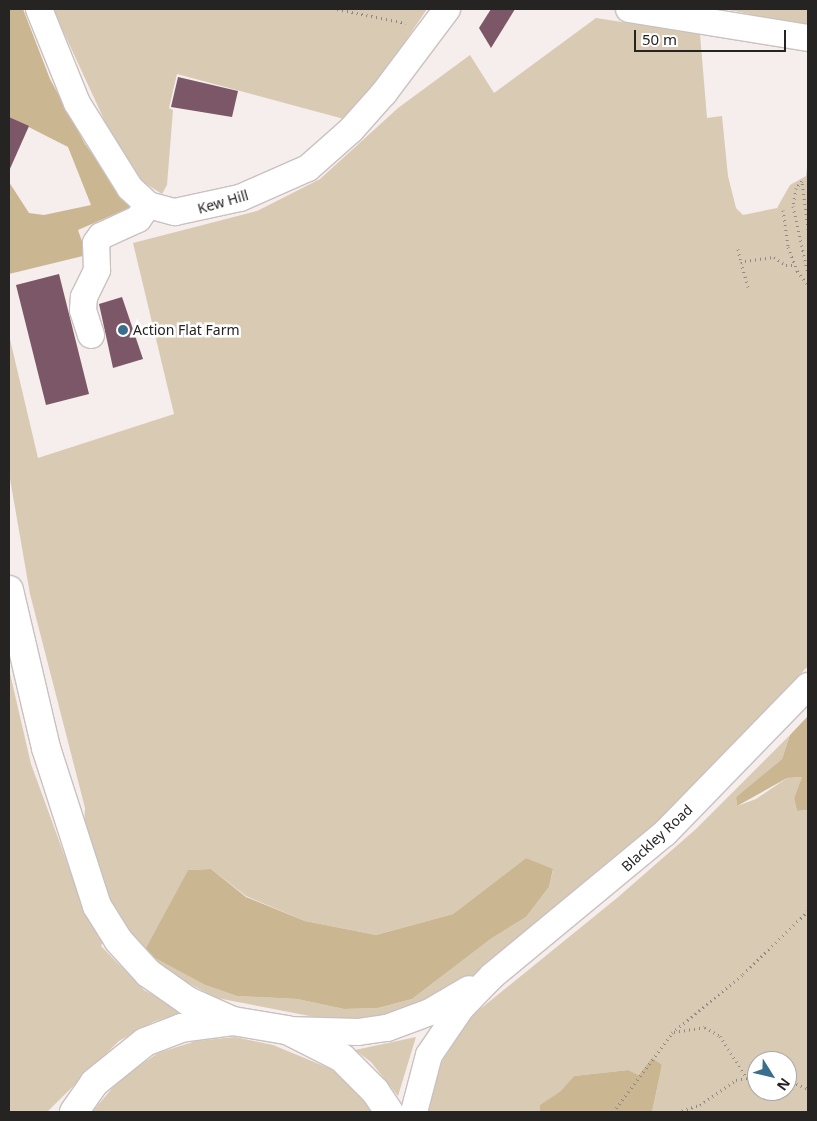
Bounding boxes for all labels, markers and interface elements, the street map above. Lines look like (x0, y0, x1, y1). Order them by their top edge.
scale bar (637, 20, 790, 52)
text: 50 m (642, 29, 677, 49)
street label: Kew Hill (196, 187, 250, 217)
place label: Action Flat Farm (133, 322, 240, 338)
marker: Action Flat Farm (117, 324, 129, 336)
street label: Blackley Road (618, 801, 696, 875)
north arrow (747, 1051, 797, 1101)
text: N (773, 1074, 795, 1095)

